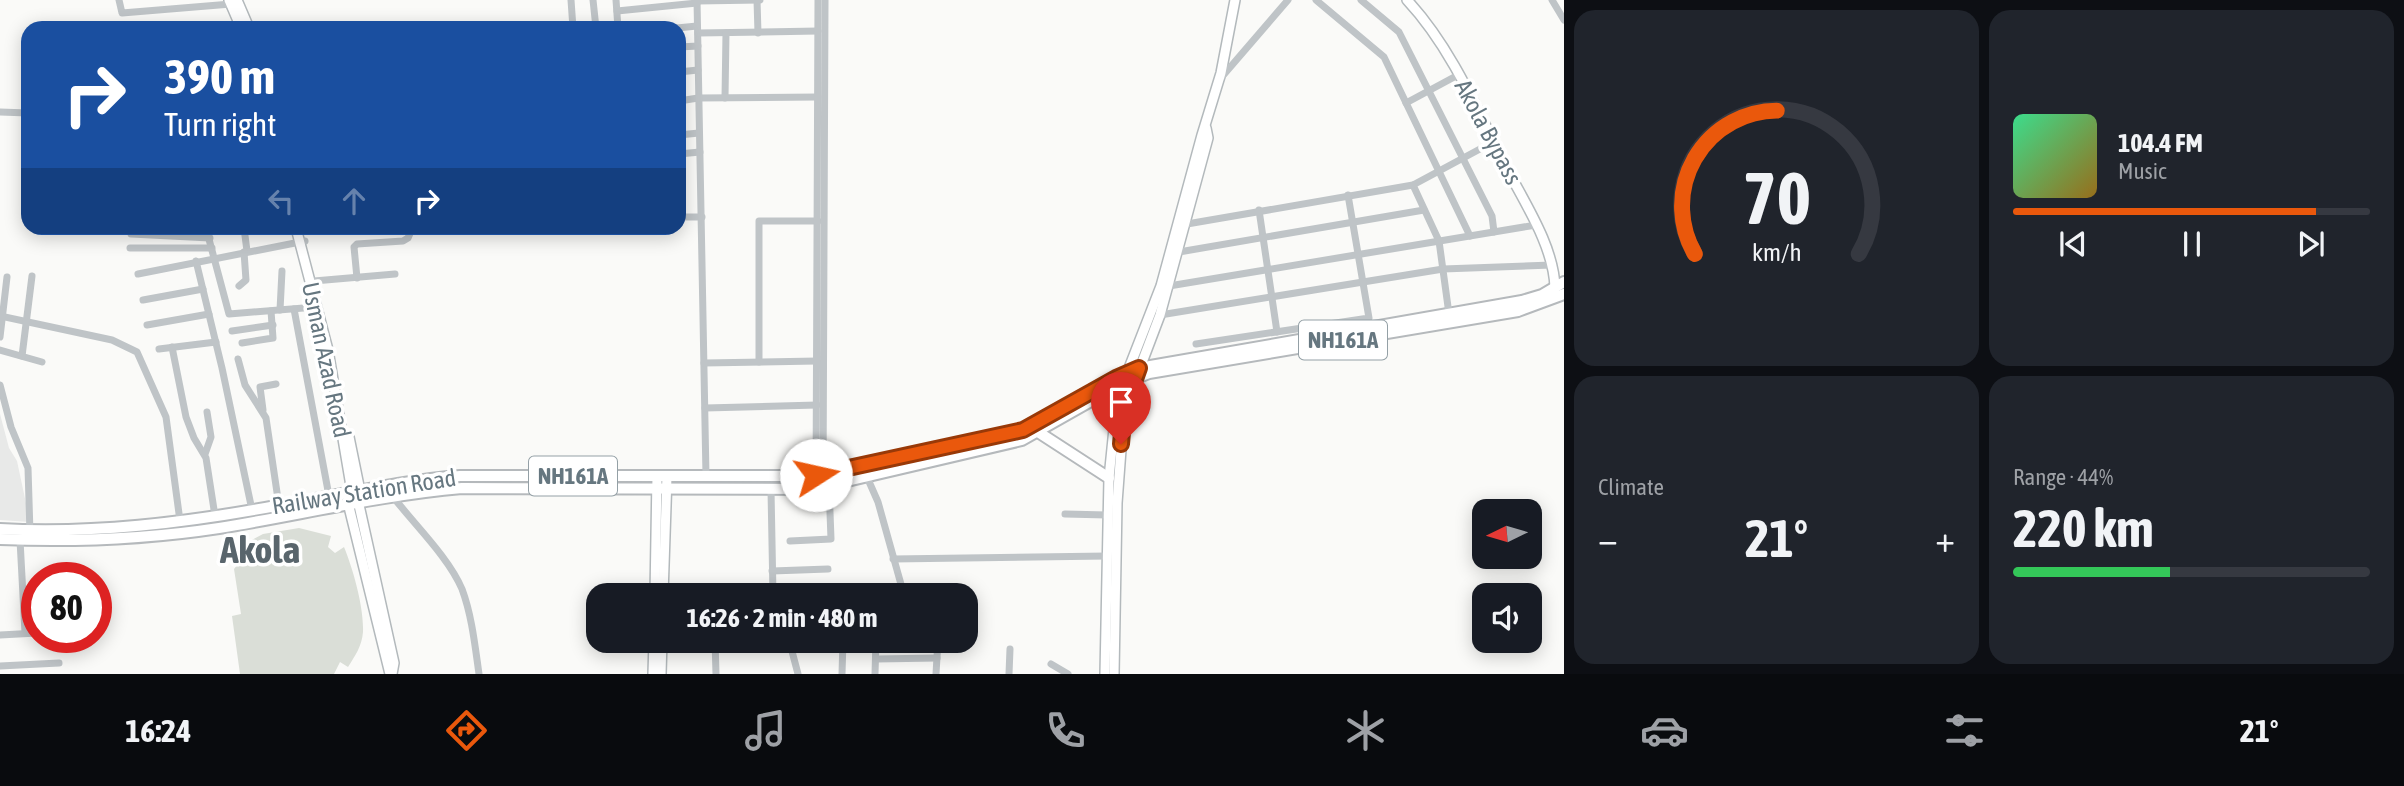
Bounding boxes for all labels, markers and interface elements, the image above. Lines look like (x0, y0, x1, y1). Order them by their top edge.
text: 390 m (164, 48, 275, 104)
icon: right (49, 49, 140, 140)
street label: Akola Bypass (1450, 75, 1527, 189)
text: Turn right (164, 106, 277, 143)
text: 104.4 FM (2118, 128, 2203, 158)
text: 70 (1742, 157, 1811, 240)
text: Music (2118, 158, 2166, 184)
icon: left (262, 182, 300, 220)
icon: ahead (335, 182, 373, 220)
icon: right (408, 182, 446, 220)
icon: previous (2054, 225, 2092, 263)
icon: pause (2173, 225, 2211, 263)
icon: next (2292, 225, 2330, 263)
text: km/h (1752, 238, 1801, 266)
street label: Usman Azad Road (297, 280, 356, 440)
road number: NH161A (1299, 320, 1387, 360)
pin (1091, 372, 1151, 444)
icon: arrive (1102, 383, 1140, 421)
position arrow (779, 438, 853, 512)
road number: NH161A (529, 456, 617, 496)
street label: Railway Station Road (270, 464, 458, 519)
text: Range · 44% (2013, 464, 2113, 490)
text: Climate (1598, 474, 1664, 500)
text: 220 km (2013, 498, 2154, 558)
north arrow (1472, 499, 1542, 569)
map controls (1472, 499, 1542, 653)
text: 21° (1745, 508, 1808, 568)
text: − (1598, 517, 1618, 560)
text: + (1935, 517, 1955, 560)
district label: Akola (219, 528, 300, 571)
speed limit sign: 80 (21, 562, 112, 653)
button: sound (1472, 583, 1542, 653)
text: 16:26 · 2 min · 480 m (687, 603, 877, 633)
icon: directions (442, 706, 491, 755)
icon: music (741, 706, 790, 755)
icon: phone (1041, 706, 1090, 755)
icon: climate (1341, 706, 1390, 755)
icon: car (1640, 706, 1689, 755)
icon: filters (1940, 706, 1989, 755)
text: 16:24 (125, 712, 191, 749)
text: 21° (2240, 712, 2279, 749)

